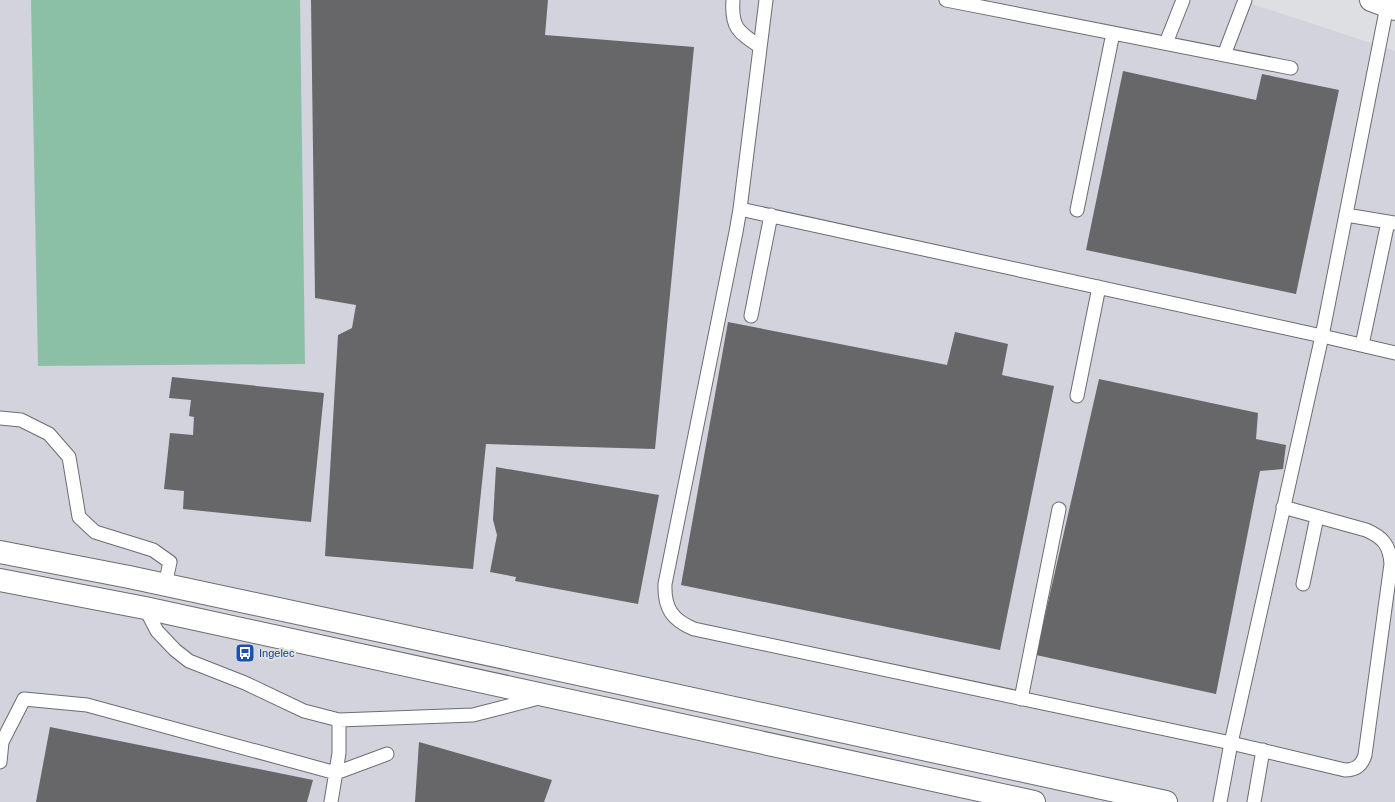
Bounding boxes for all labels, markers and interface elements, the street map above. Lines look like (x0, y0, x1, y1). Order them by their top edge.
bus stop icon: Ingelec (234, 642, 256, 664)
place label: Ingelec (259, 647, 295, 659)

